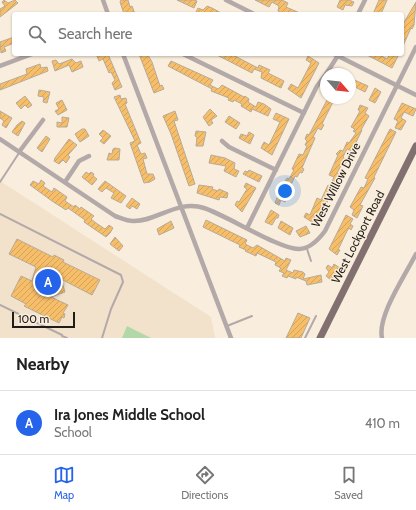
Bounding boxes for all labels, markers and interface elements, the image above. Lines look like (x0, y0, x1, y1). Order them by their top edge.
search box (12, 12, 404, 56)
icon: search (26, 23, 48, 45)
text: Search here (58, 25, 133, 43)
north arrow (320, 68, 356, 104)
street label: West Willow Drive (308, 140, 363, 230)
your location (275, 181, 295, 201)
street label: West Lockport Road (328, 188, 387, 286)
pin: A (35, 267, 61, 297)
scale bar (12, 310, 75, 329)
text: 100 m (18, 312, 49, 326)
text: Nearby (16, 354, 69, 374)
text: Ira Jones Middle School (54, 406, 205, 424)
text: A (25, 415, 33, 431)
text: 410 m (365, 415, 400, 431)
text: School (54, 424, 92, 440)
tab: Map (53, 464, 75, 502)
tab: Directions (181, 464, 228, 502)
tab: Saved (334, 464, 363, 502)

